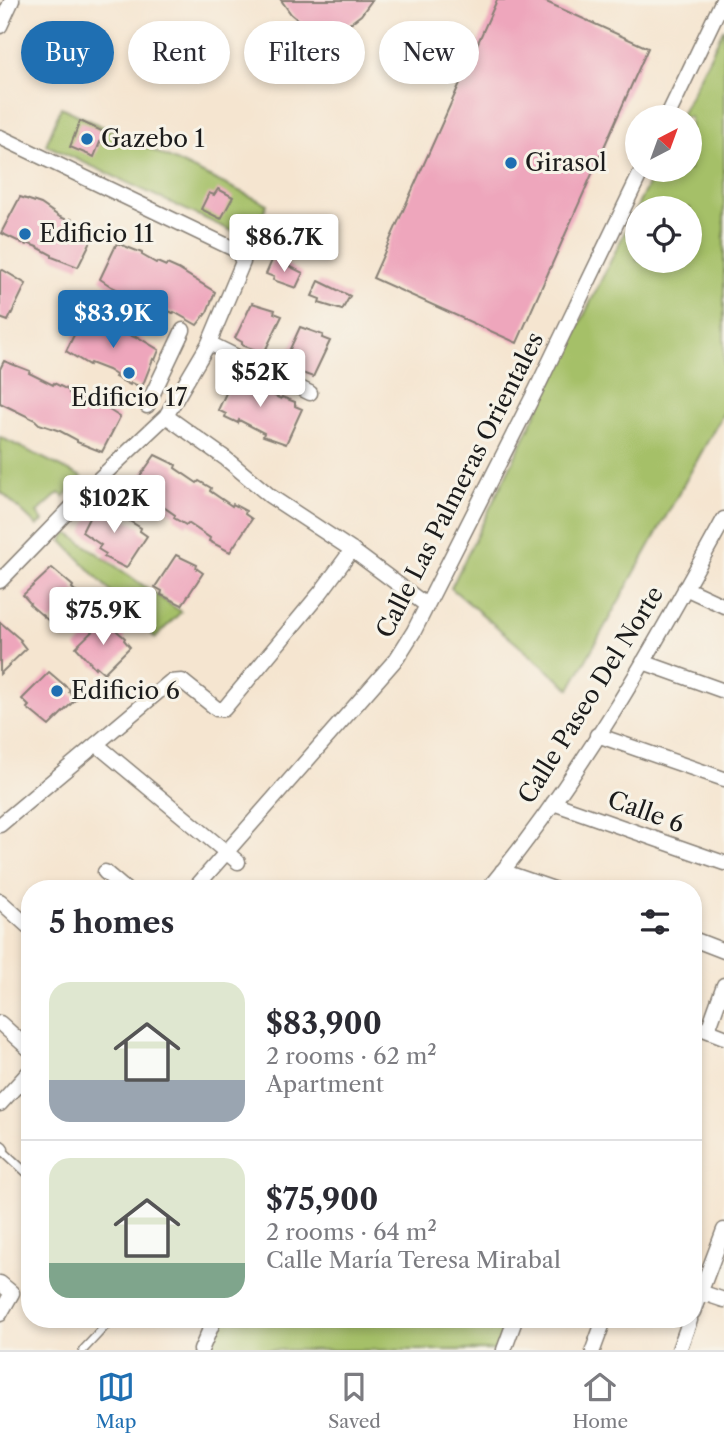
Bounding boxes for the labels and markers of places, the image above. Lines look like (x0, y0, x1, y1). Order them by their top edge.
place label: Gazebo 1 (101, 124, 205, 153)
marker: Gazebo 1 (79, 131, 95, 147)
place label: Girasol (525, 148, 607, 177)
marker: Girasol (503, 155, 519, 171)
pin: $86.7K (227, 215, 341, 274)
place label: Edificio 11 (39, 219, 154, 248)
marker: Edificio 11 (17, 226, 33, 242)
pin: $83.9K (56, 290, 170, 350)
pin: $52K (219, 350, 301, 409)
marker: Edificio 17 (121, 365, 137, 381)
place label: Edificio 17 (71, 383, 187, 412)
pin: $102K (65, 476, 163, 535)
pin: $75.9K (46, 588, 160, 647)
place label: Edificio 6 (71, 676, 180, 705)
marker: Edificio 6 (49, 683, 65, 699)

